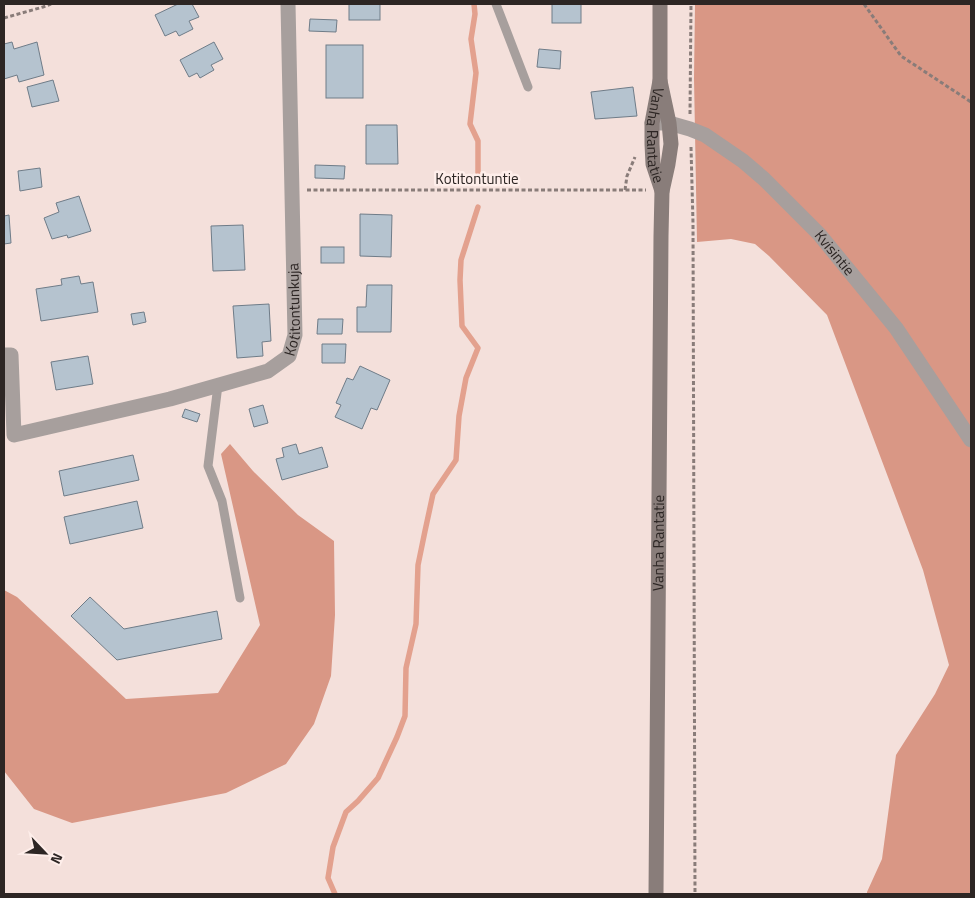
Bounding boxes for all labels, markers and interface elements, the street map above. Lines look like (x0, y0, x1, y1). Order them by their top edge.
street label: Vanha Rantatie (640, 86, 671, 186)
street label: Kotitontuntie (435, 167, 519, 190)
street label: Kvisintie (809, 225, 861, 280)
street label: Kotitontunkuja (278, 262, 306, 359)
street label: Vanha Rantatie (646, 495, 670, 591)
north arrow (20, 828, 70, 878)
text: N (46, 850, 69, 868)

